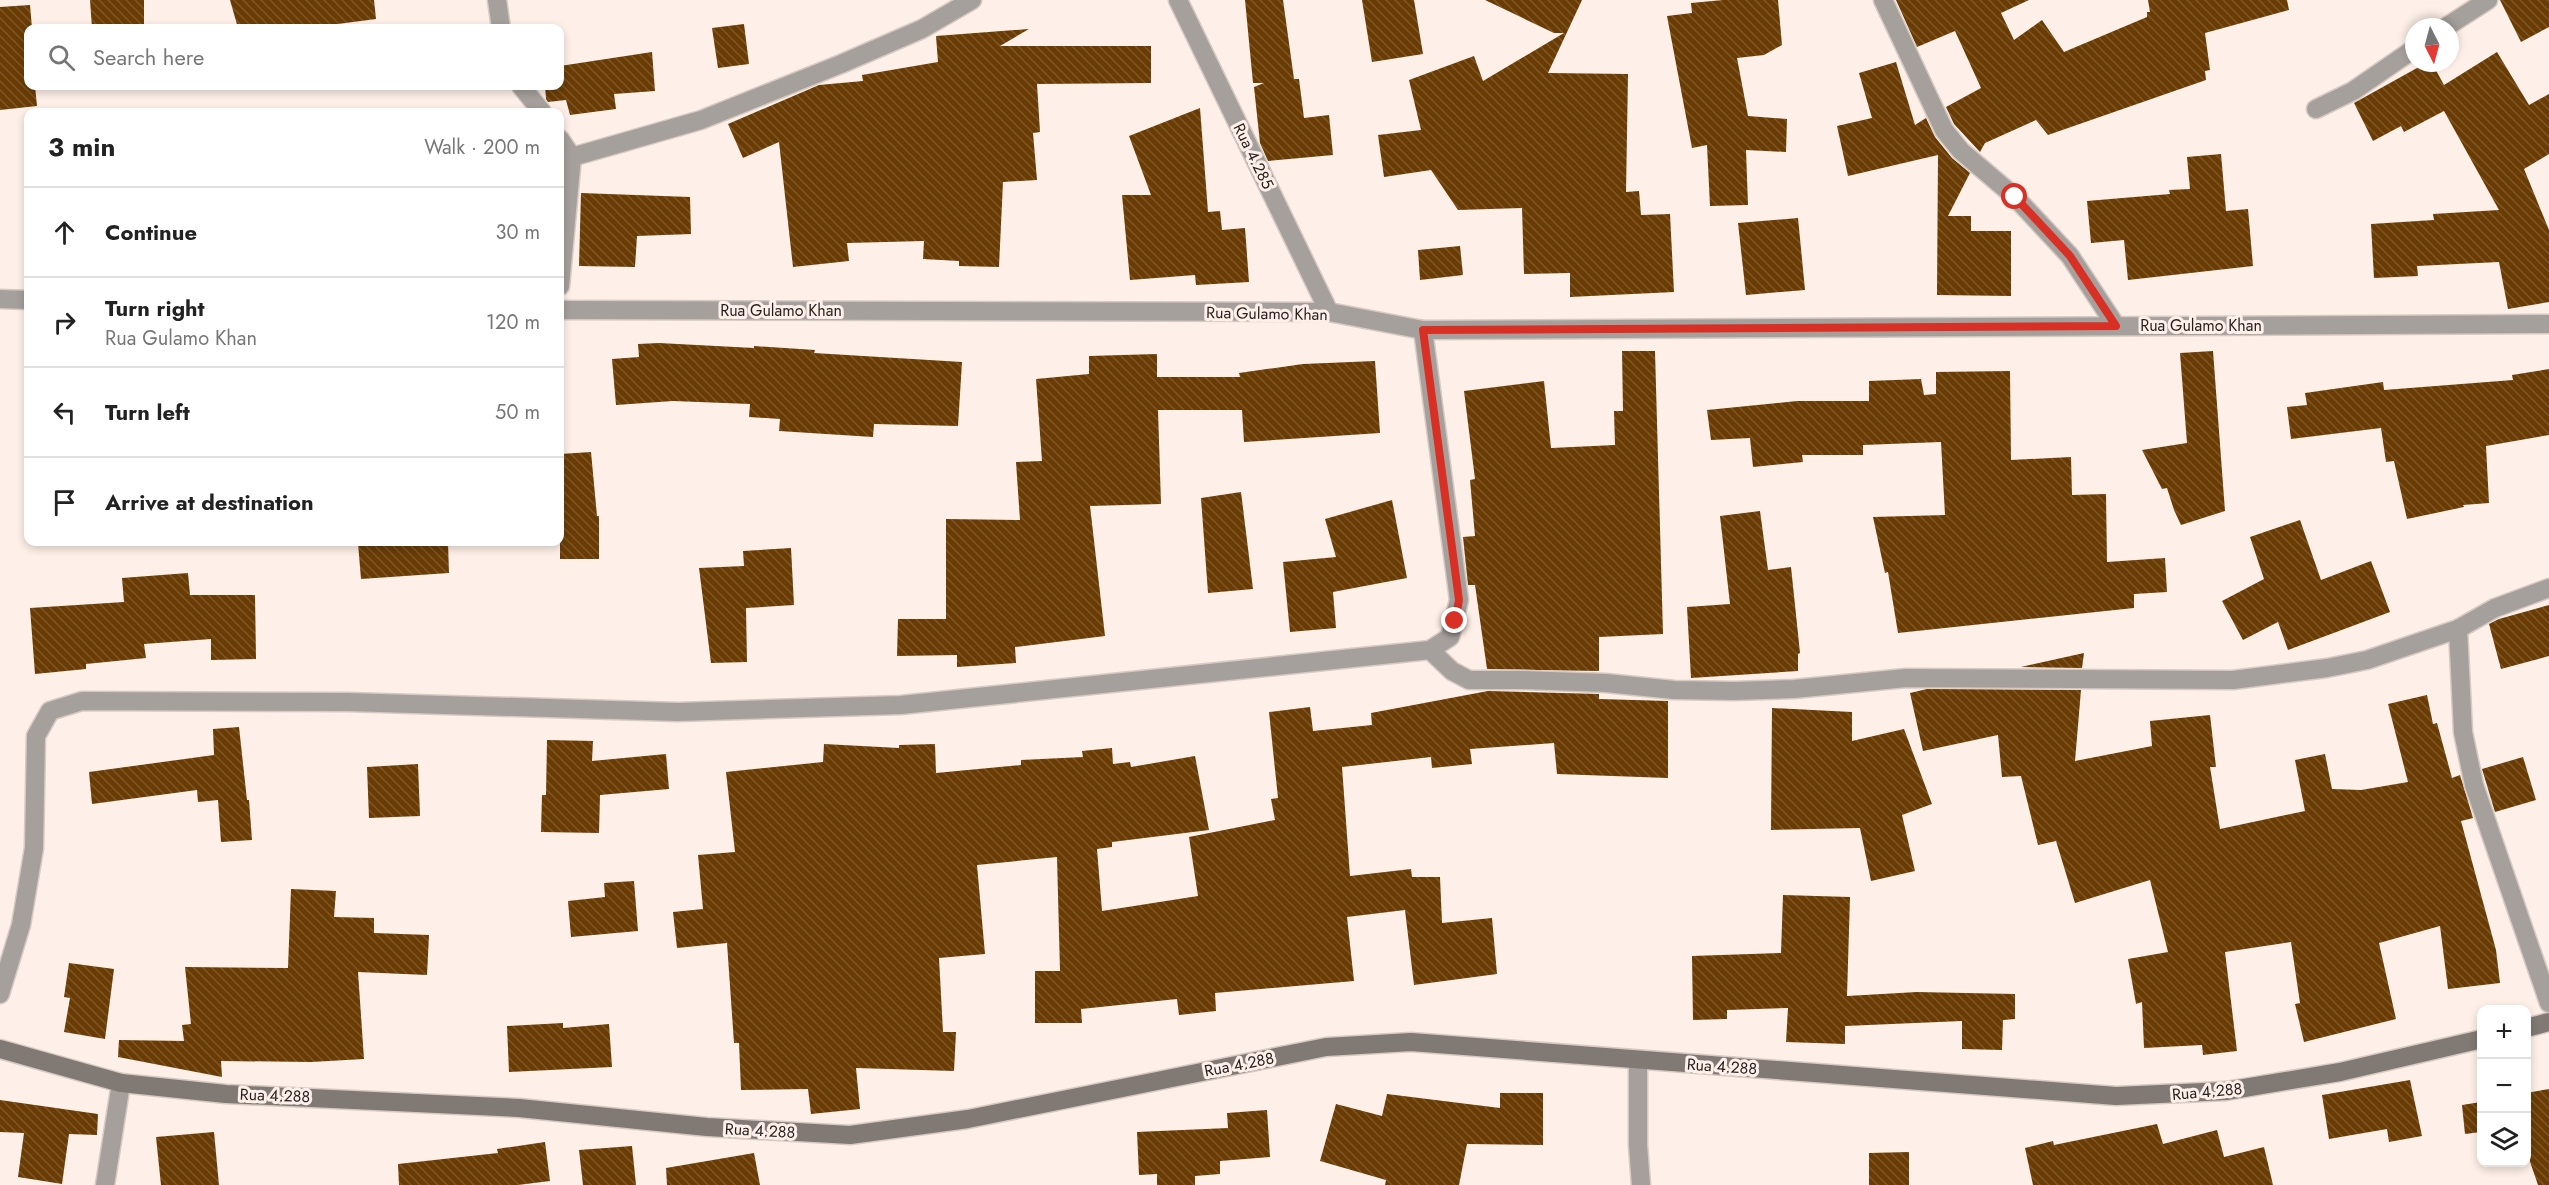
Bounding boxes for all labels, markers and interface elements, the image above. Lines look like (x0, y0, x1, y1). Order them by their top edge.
north arrow (2405, 18, 2459, 72)
search box (24, 24, 564, 90)
icon: search (45, 41, 78, 74)
text: Search here (93, 41, 204, 73)
street label: Rua 4.285 (1228, 119, 1279, 193)
text: 3 min (48, 128, 115, 166)
text: Walk · 200 m (424, 133, 540, 162)
route start (2001, 183, 2027, 209)
icon: ahead (48, 216, 81, 249)
text: Continue (105, 216, 197, 248)
text: 30 m (495, 218, 540, 247)
text: Turn right (105, 292, 205, 324)
street label: Rua Gulamo Khan (720, 299, 842, 322)
street label: Rua Gulamo Khan (1206, 301, 1328, 326)
icon: right (48, 306, 81, 339)
text: 120 m (486, 308, 540, 337)
street label: Rua Gulamo Khan (2140, 314, 2262, 337)
text: Rua Gulamo Khan (105, 324, 257, 353)
icon: left (48, 396, 81, 429)
text: Turn left (105, 396, 190, 428)
text: 50 m (495, 398, 540, 427)
icon: arrive (48, 486, 81, 519)
text: Arrive at destination (105, 486, 314, 518)
route end (1441, 607, 1467, 633)
map controls (2477, 1005, 2531, 1167)
button: + (2477, 1005, 2531, 1059)
street label: Rua 4.288 (1202, 1046, 1276, 1083)
street label: Rua 4.288 (1686, 1053, 1758, 1080)
button: − (2477, 1059, 2531, 1113)
street label: Rua 4.288 (2171, 1077, 2243, 1106)
street label: Rua 4.288 (239, 1083, 311, 1108)
button: layers (2477, 1113, 2531, 1167)
street label: Rua 4.288 (724, 1117, 796, 1144)

